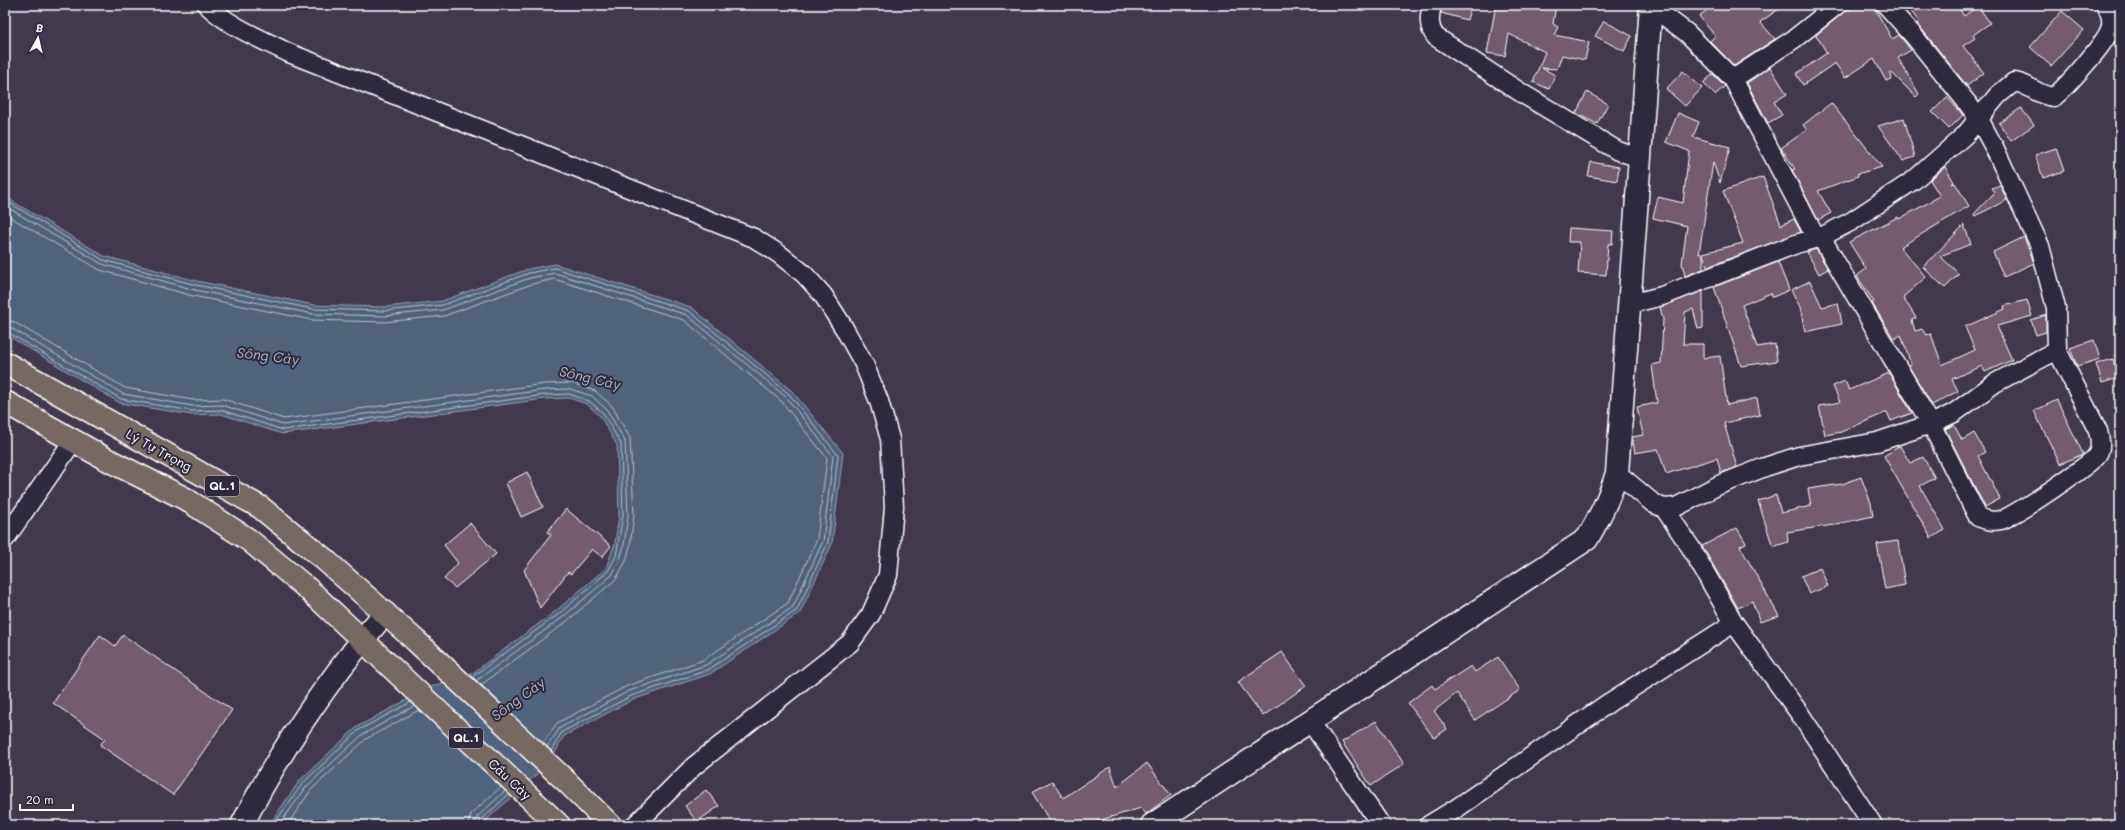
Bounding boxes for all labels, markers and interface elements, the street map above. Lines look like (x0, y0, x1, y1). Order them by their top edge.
north arrow (18, 18, 58, 58)
text: B (35, 20, 44, 36)
water label: Sông Cày (236, 342, 301, 369)
water label: Sông Cày (557, 361, 623, 394)
street label: Lý Tự Trọng (123, 425, 195, 475)
road number: QL.1 (205, 476, 239, 496)
water label: Sông Cày (487, 672, 549, 725)
road number: QL.1 (449, 728, 483, 748)
street label: Cầu Cày (485, 754, 536, 803)
scale bar (20, 786, 73, 812)
text: 20 m (26, 791, 54, 807)

